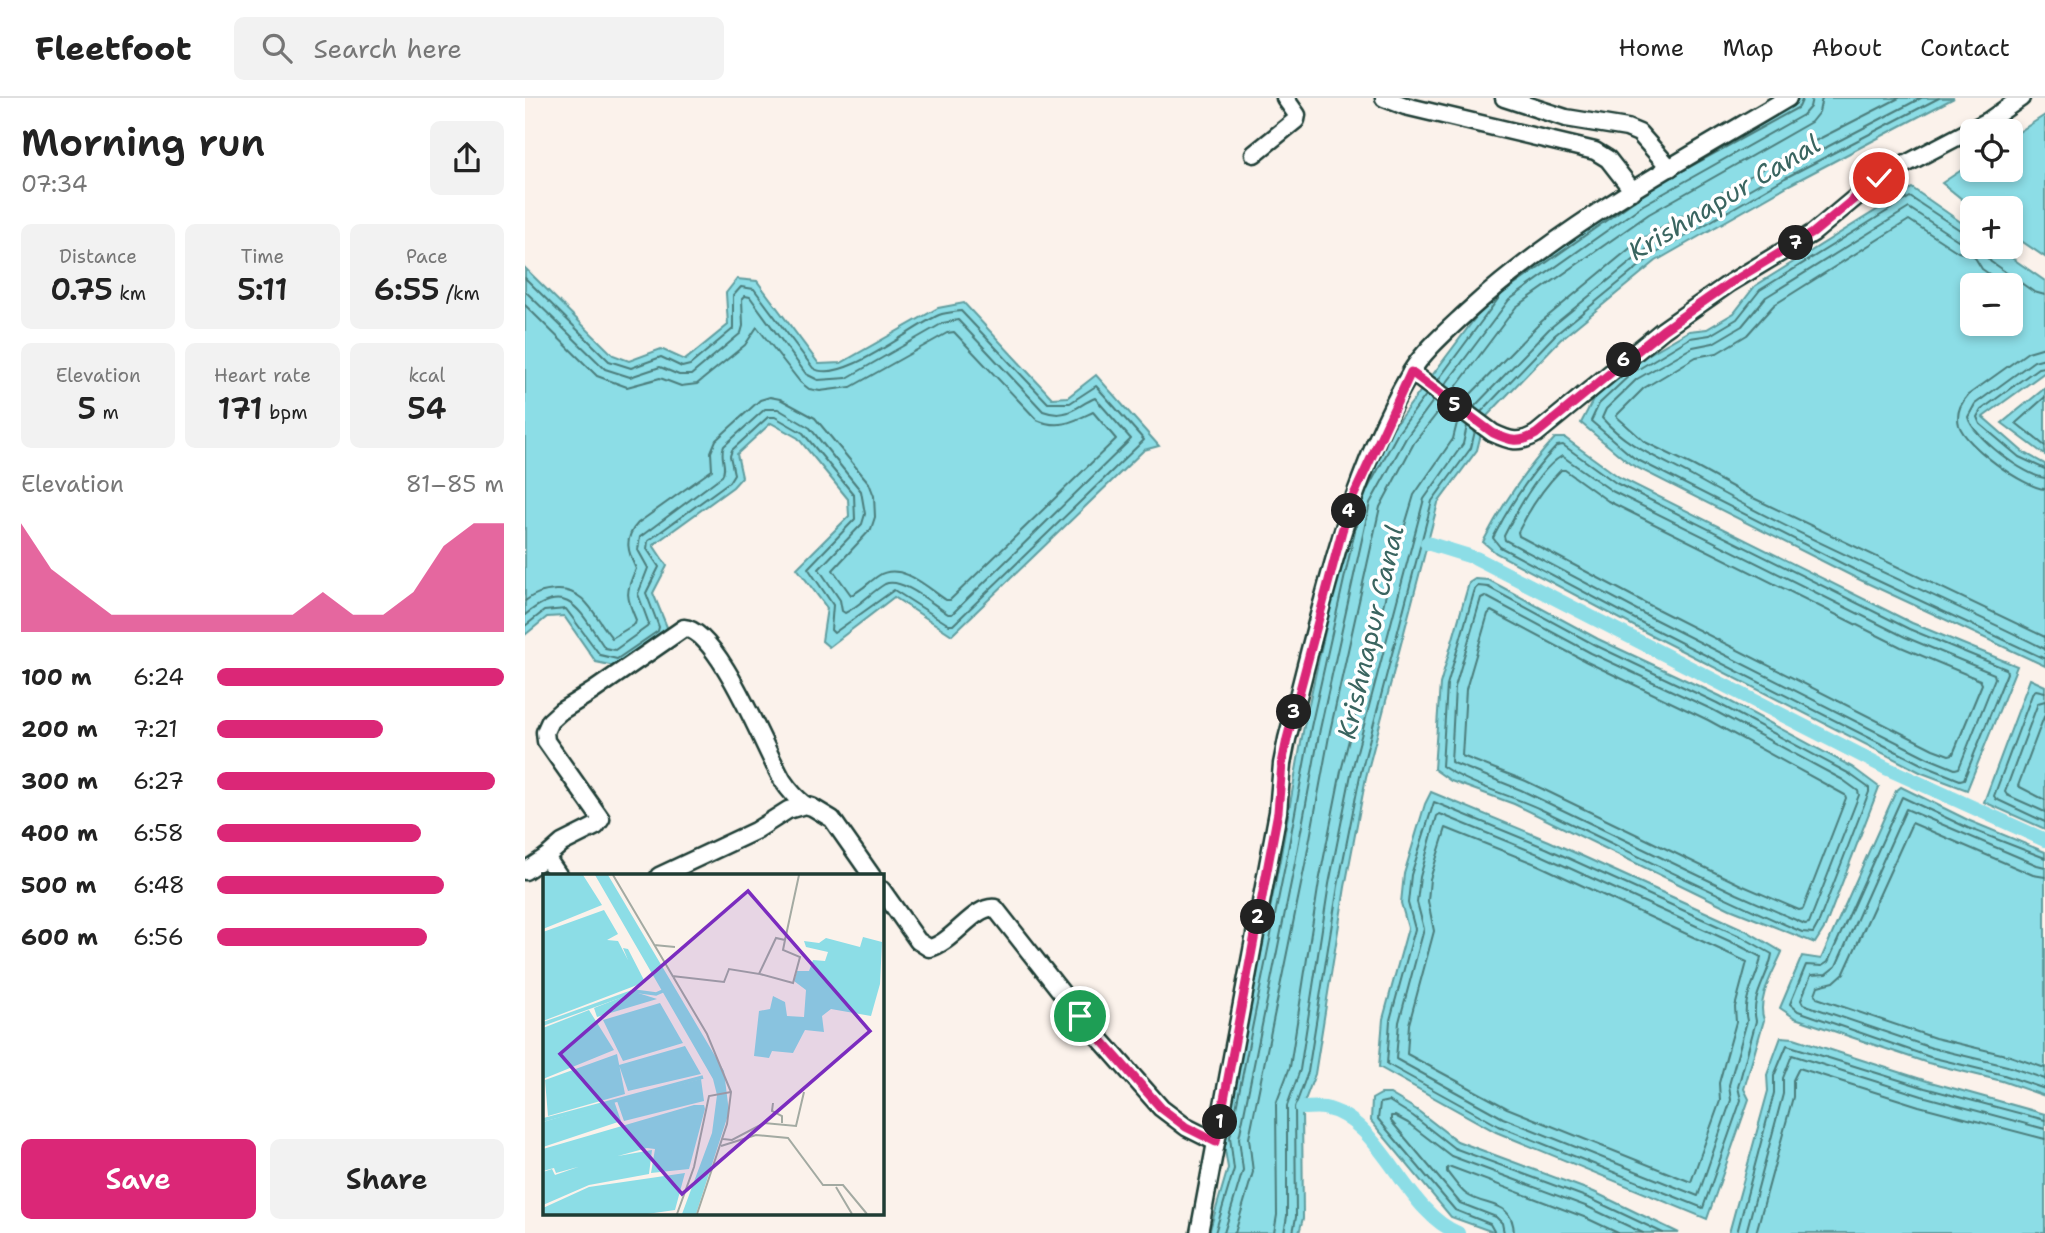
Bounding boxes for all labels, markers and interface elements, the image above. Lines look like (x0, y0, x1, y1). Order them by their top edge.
search box (234, 17, 724, 80)
text: Fleetfoot (35, 26, 192, 71)
icon: search (258, 29, 296, 67)
text: Search here (314, 31, 462, 66)
text: Home (1618, 32, 1684, 64)
text: Map (1722, 32, 1774, 64)
text: About (1812, 32, 1882, 64)
text: Contact (1920, 32, 2010, 64)
text: Morning run (21, 117, 265, 168)
map controls (1960, 119, 2023, 336)
button: locate (1960, 119, 2023, 182)
button: share (430, 121, 504, 195)
water label: Krishnapur Canal (1621, 126, 1827, 268)
pin (1849, 148, 1909, 208)
icon: check (1860, 159, 1898, 197)
text: 07:34 (21, 169, 88, 199)
button: + (1960, 196, 2023, 259)
pin: 7 (1779, 226, 1813, 260)
text: 7 (1789, 230, 1802, 255)
text: Distance (59, 244, 137, 269)
text: Time (241, 244, 284, 269)
text: Pace (406, 244, 448, 269)
text: 0.75 (50, 269, 113, 310)
text: 5:11 (237, 269, 288, 310)
text: 6:55 (374, 269, 440, 310)
button: − (1960, 273, 2023, 336)
text: km (113, 281, 146, 306)
text: /km (440, 281, 480, 306)
pin: 6 (1607, 342, 1641, 378)
text: 6 (1617, 347, 1630, 372)
text: Elevation (56, 363, 141, 388)
text: Heart rate (214, 363, 311, 388)
text: kcal (408, 363, 445, 388)
text: 5 (77, 388, 96, 429)
text: 171 (217, 388, 263, 429)
text: 54 (407, 388, 446, 429)
pin: 5 (1437, 388, 1473, 422)
text: 5 (1449, 392, 1460, 417)
text: m (96, 400, 119, 425)
text: bpm (263, 400, 308, 425)
text: Elevation (21, 469, 124, 499)
text: 81–85 m (406, 469, 504, 499)
pin: 4 (1331, 494, 1367, 528)
text: 4 (1342, 498, 1355, 523)
water label: Krishnapur Canal (1328, 522, 1412, 742)
text: 100 m (21, 662, 92, 692)
text: 6:24 (133, 662, 184, 692)
pin: 3 (1277, 694, 1311, 730)
text: 3 (1287, 699, 1300, 724)
text: 200 m (21, 714, 98, 744)
text: 7:21 (133, 714, 178, 744)
text: 300 m (21, 766, 98, 796)
text: 6:27 (133, 766, 184, 796)
text: 400 m (21, 818, 98, 848)
text: 6:58 (133, 818, 184, 848)
text: 500 m (21, 870, 96, 900)
text: 6:48 (133, 870, 185, 900)
inset map (543, 874, 884, 1216)
pin: 2 (1241, 900, 1275, 934)
text: 2 (1251, 904, 1264, 929)
text: 600 m (21, 922, 98, 952)
text: 6:56 (133, 922, 184, 952)
pin (1050, 986, 1110, 1046)
icon: arrive (1061, 997, 1099, 1035)
pin: 1 (1203, 1104, 1237, 1140)
text: 1 (1215, 1109, 1224, 1134)
button: Save (21, 1139, 256, 1219)
button: Share (270, 1139, 504, 1219)

